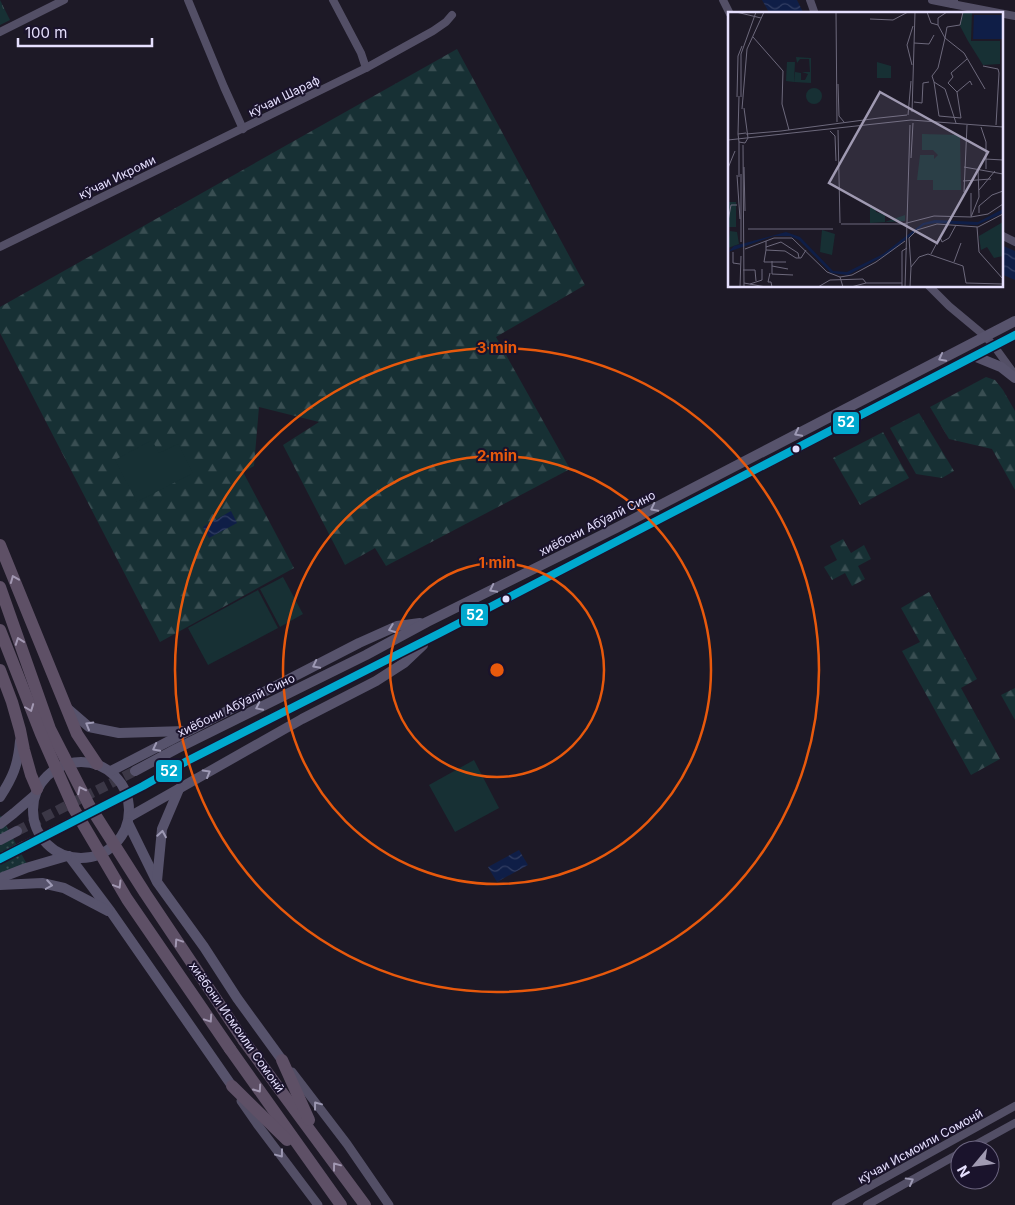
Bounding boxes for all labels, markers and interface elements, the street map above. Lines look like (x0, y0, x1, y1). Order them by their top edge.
inset map (728, 12, 1002, 288)
scale bar (18, 15, 151, 47)
text: 100 m (25, 23, 67, 42)
street label: кӯчаи Шараф (246, 72, 322, 120)
street label: кӯчаи Икроми (76, 152, 158, 202)
text: 3 min (477, 338, 517, 357)
one-way arrow (939, 352, 948, 362)
line badge: 52 (832, 411, 860, 435)
text: 52 (837, 413, 855, 430)
one-way arrow (794, 427, 803, 437)
unlabelled marker (791, 444, 801, 454)
text: 2 min (477, 446, 517, 465)
street label: хиёбони Абӯалӣ Сино (536, 487, 658, 559)
one-way arrow (650, 502, 659, 512)
text: 1 min (478, 553, 516, 572)
one-way arrow (10, 575, 20, 584)
one-way arrow (489, 583, 498, 593)
unlabelled marker (501, 594, 511, 604)
line badge: 52 (460, 603, 489, 627)
text: 52 (466, 606, 484, 623)
one-way arrow (388, 623, 397, 633)
one-way arrow (15, 637, 25, 645)
one-way arrow (312, 659, 321, 669)
centre of rings (488, 661, 506, 679)
street label: хиёбони Абӯалӣ Сино (175, 670, 297, 740)
one-way arrow (256, 701, 265, 711)
one-way arrow (24, 703, 35, 712)
one-way arrow (85, 721, 94, 731)
one-way arrow (152, 742, 161, 752)
line badge: 52 (155, 759, 183, 783)
text: 52 (160, 762, 178, 779)
one-way arrow (202, 769, 211, 779)
one-way arrow (77, 787, 87, 796)
one-way arrow (157, 830, 167, 839)
one-way arrow (45, 879, 53, 890)
one-way arrow (112, 879, 122, 888)
one-way arrow (175, 938, 184, 948)
street label: хиёбони Исмоили Сомонӣ (186, 959, 288, 1095)
one-way arrow (203, 1014, 212, 1023)
one-way arrow (252, 1083, 261, 1093)
one-way arrow (314, 1101, 323, 1111)
street label: кӯчаи Исмоили Сомонӣ (855, 1105, 985, 1187)
north arrow (950, 1140, 1000, 1190)
one-way arrow (275, 1148, 283, 1157)
one-way arrow (333, 1162, 342, 1172)
text: N (953, 1163, 973, 1180)
one-way arrow (905, 1178, 914, 1188)

